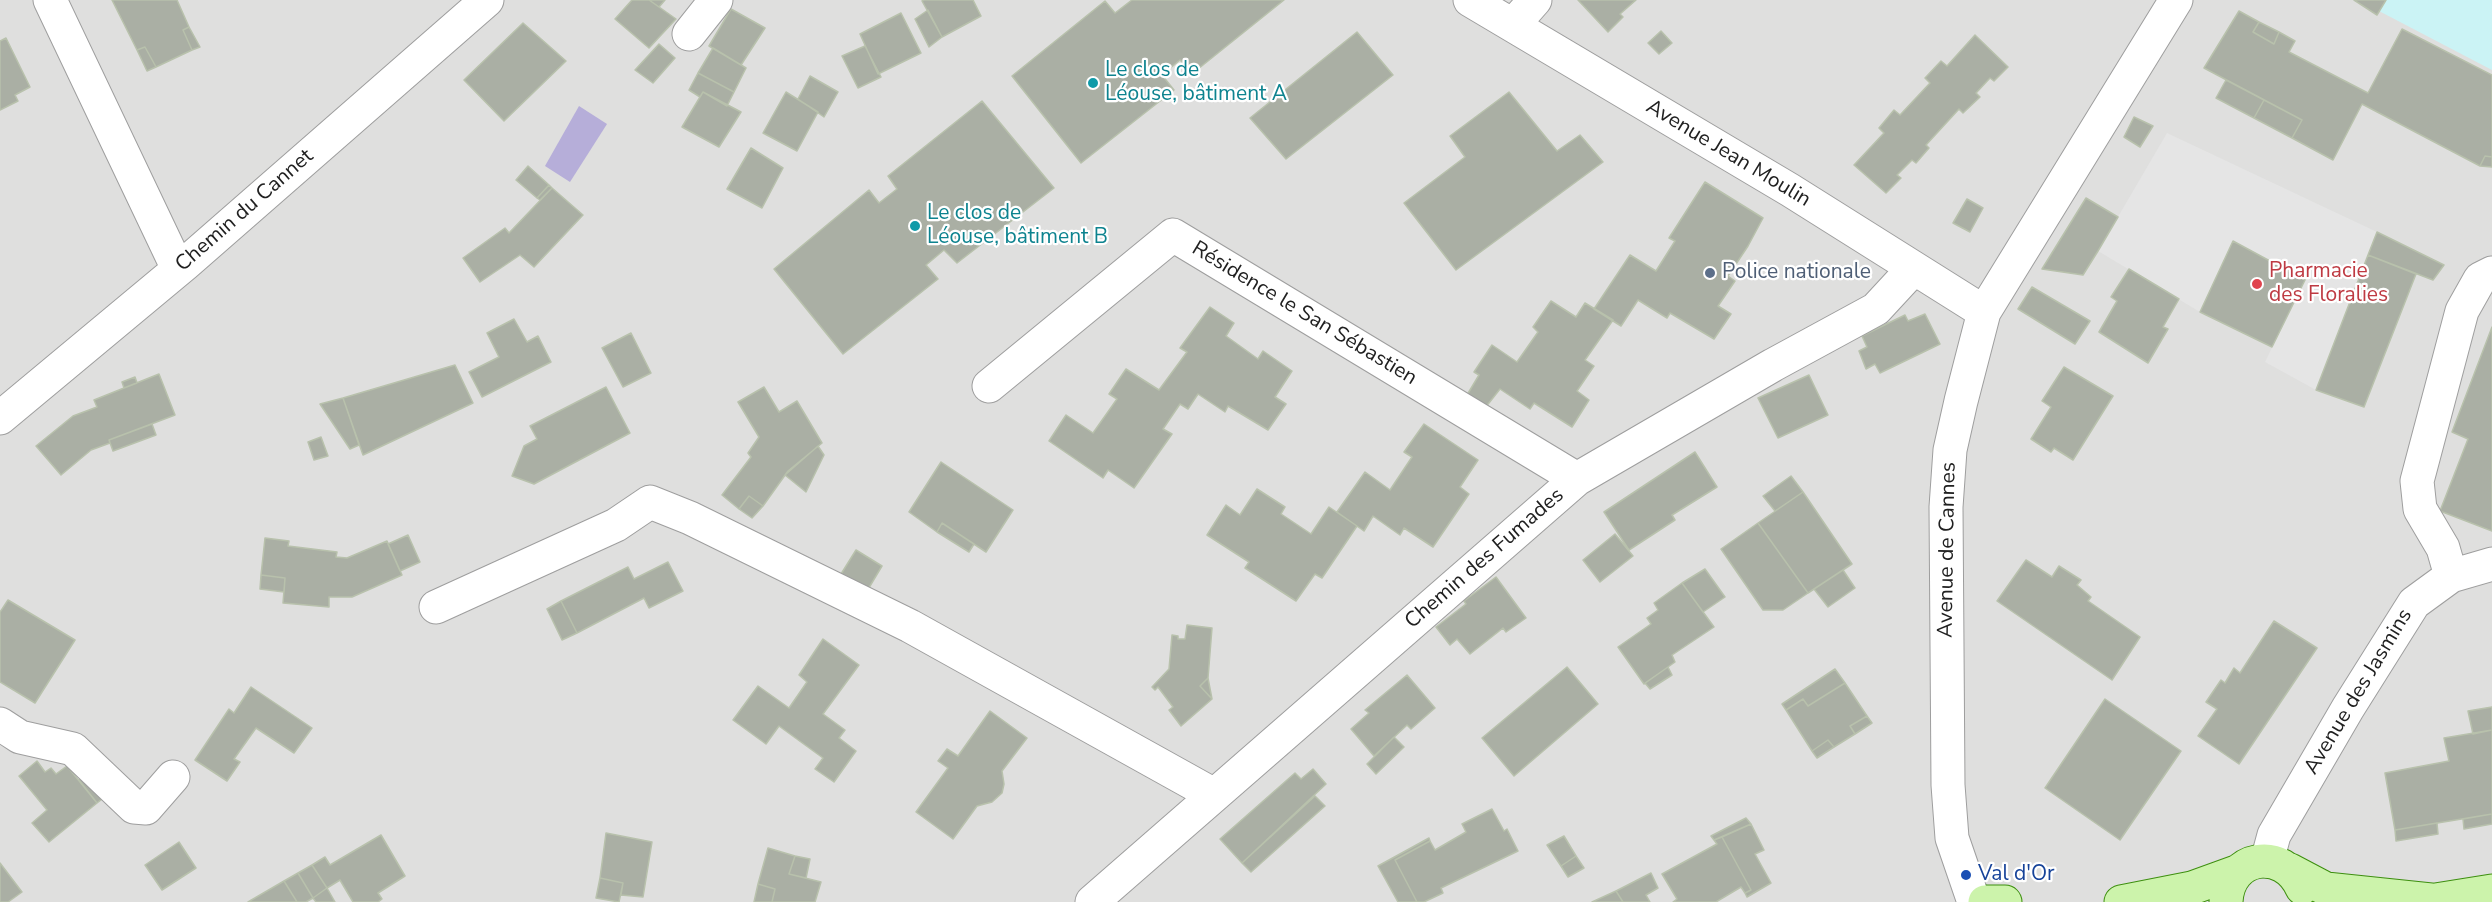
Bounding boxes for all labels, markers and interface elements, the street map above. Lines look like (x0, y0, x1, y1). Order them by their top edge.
place label: Le clos de Léouse, bâtiment A (1105, 58, 1287, 108)
marker: Le clos de Léouse, bâtiment A (1086, 76, 1100, 90)
street label: Avenue Jean Moulin (1641, 95, 1815, 213)
street label: Chemin du Cannet (171, 144, 319, 278)
place label: Le clos de Léouse, bâtiment B (927, 201, 1108, 251)
marker: Le clos de Léouse, bâtiment B (908, 219, 922, 233)
street label: Résidence le San Sébastien (1187, 237, 1421, 391)
place label: Pharmacie des Floralies (2269, 259, 2388, 309)
place label: Police nationale (1722, 260, 1871, 286)
marker: Police nationale (1703, 266, 1717, 280)
marker: Pharmacie des Floralies (2250, 277, 2264, 291)
street label: Avenue de Cannes (1934, 462, 1962, 638)
street label: Chemin des Fumades (1401, 483, 1569, 635)
street label: Avenue des Jasmins (2300, 605, 2418, 779)
place label: Val d'Or (1978, 862, 2055, 888)
marker: Val d'Or (1959, 868, 1973, 882)

